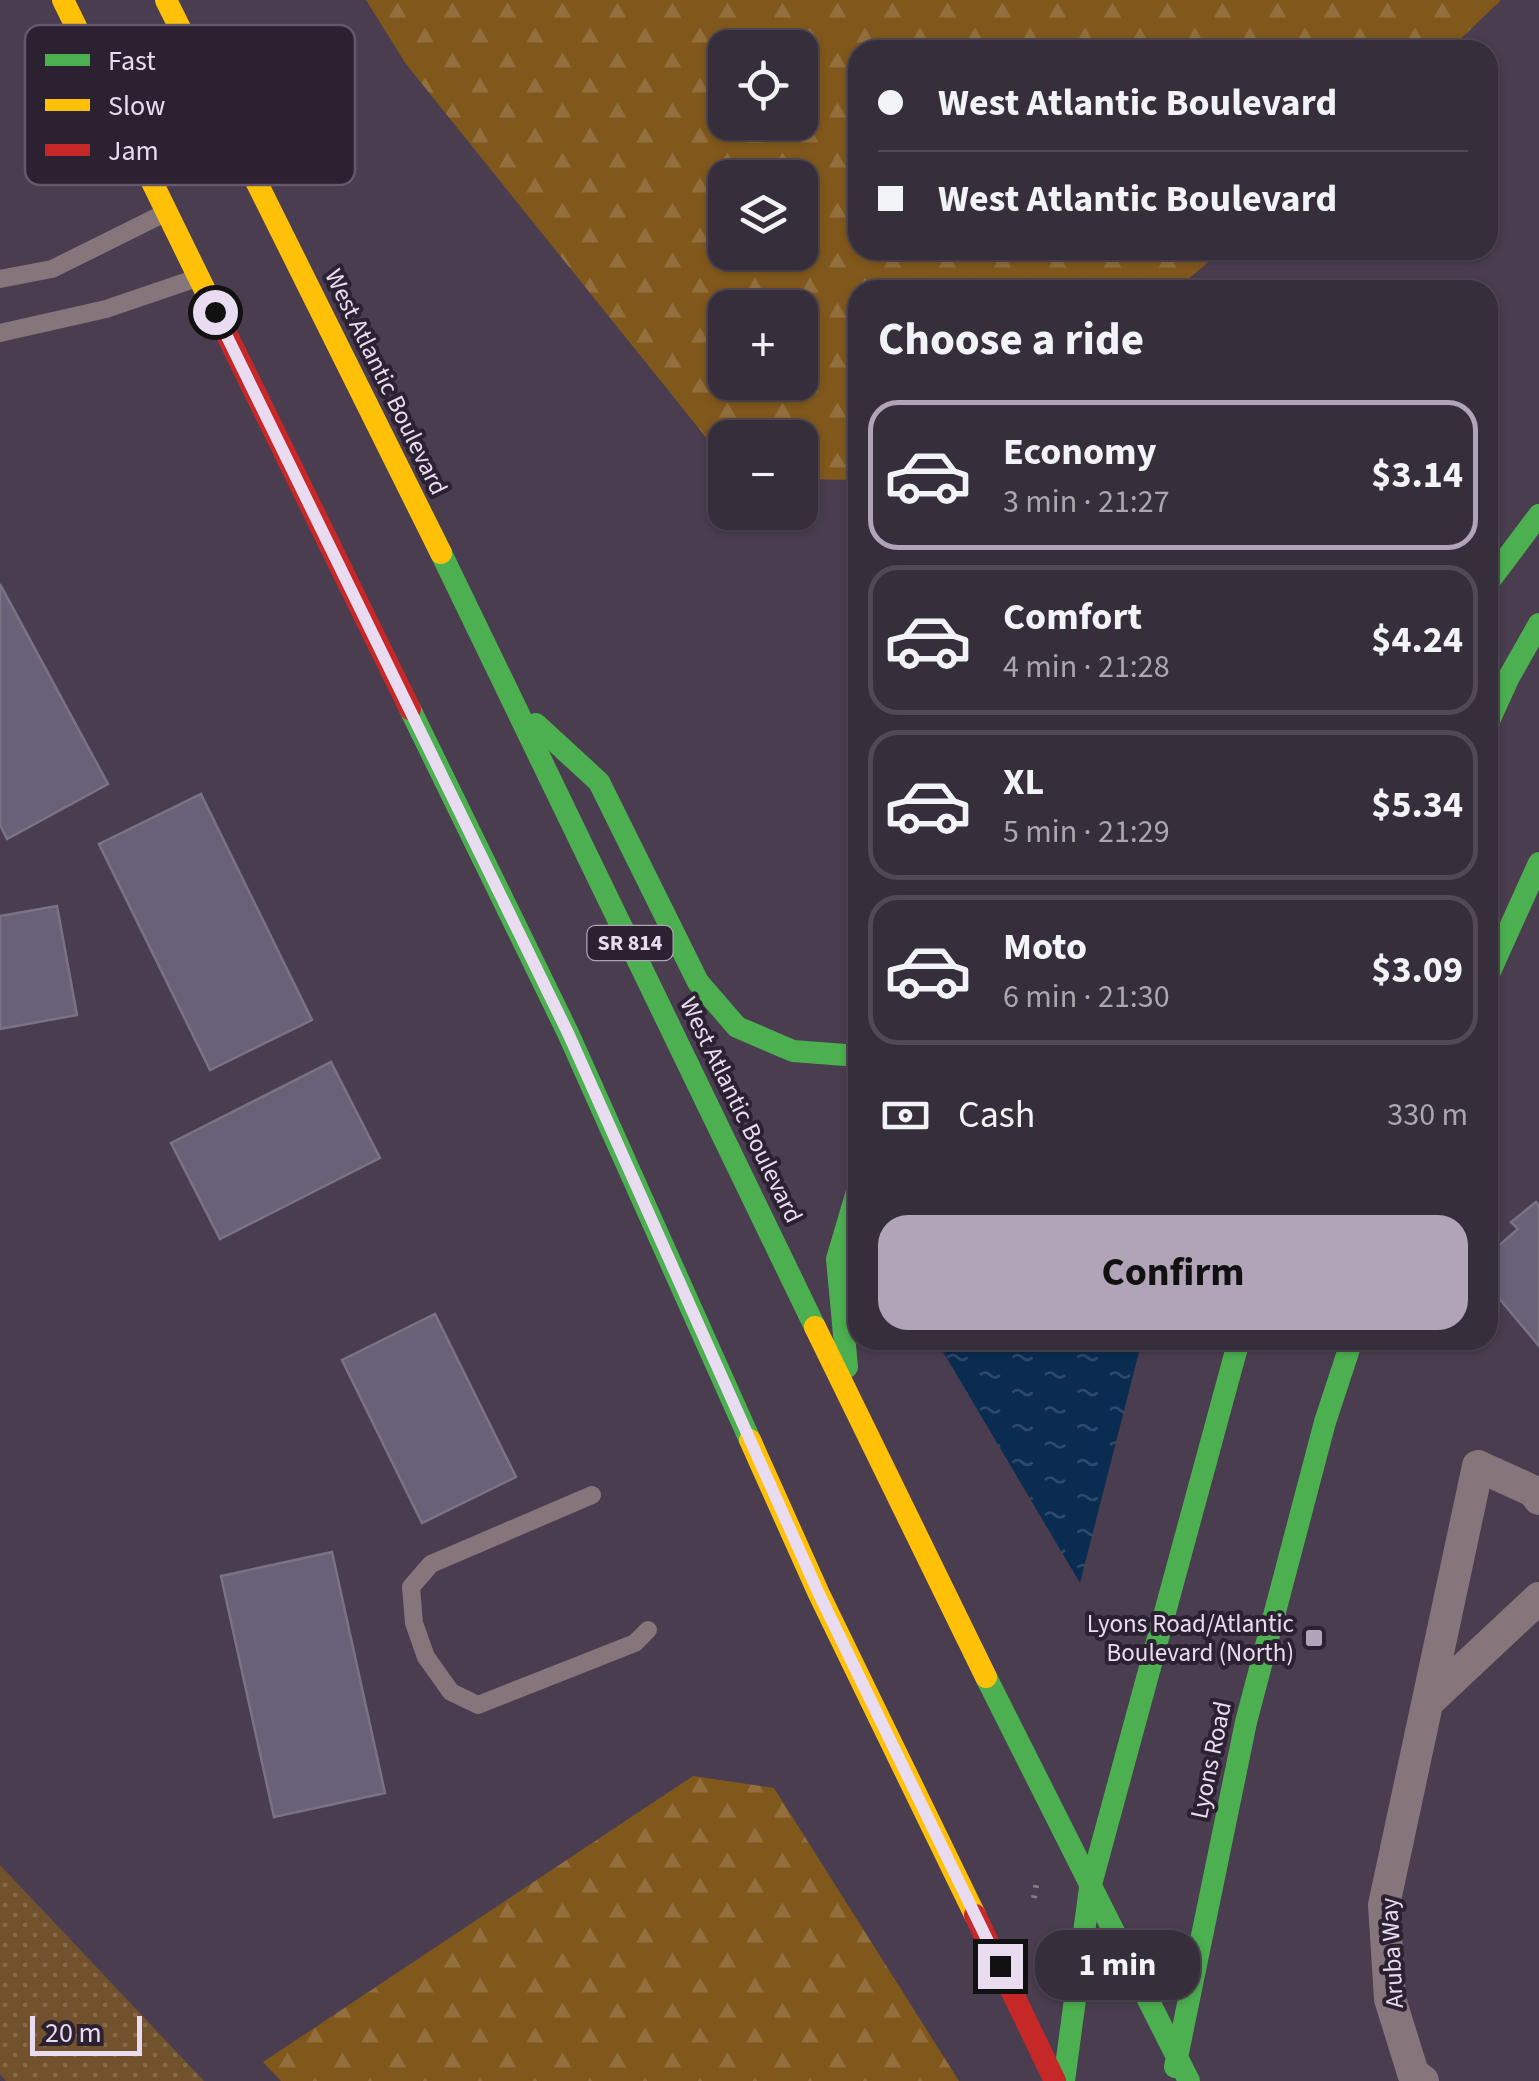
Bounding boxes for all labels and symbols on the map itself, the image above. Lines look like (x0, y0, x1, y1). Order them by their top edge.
legend (25, 25, 355, 185)
text: Fast (108, 41, 156, 81)
text: Slow (108, 86, 165, 126)
text: Jam (108, 131, 159, 171)
street label: West Atlantic Boulevard (316, 263, 456, 501)
route start (193, 290, 238, 335)
road number: SR 814 (588, 926, 672, 960)
street label: West Atlantic Boulevard (671, 991, 811, 1229)
place label: Lyons Road/Atlantic Boulevard (North) (1087, 1606, 1294, 1671)
marker: Lyons Road/Atlantic Boulevard (North) (1303, 1627, 1325, 1649)
street label: Lyons Road (1181, 1698, 1241, 1822)
street label: Aruba Way (1371, 1897, 1413, 2009)
callout: 1 min (1035, 1931, 1200, 2001)
route end (978, 1944, 1023, 1989)
scale bar (30, 2011, 142, 2056)

